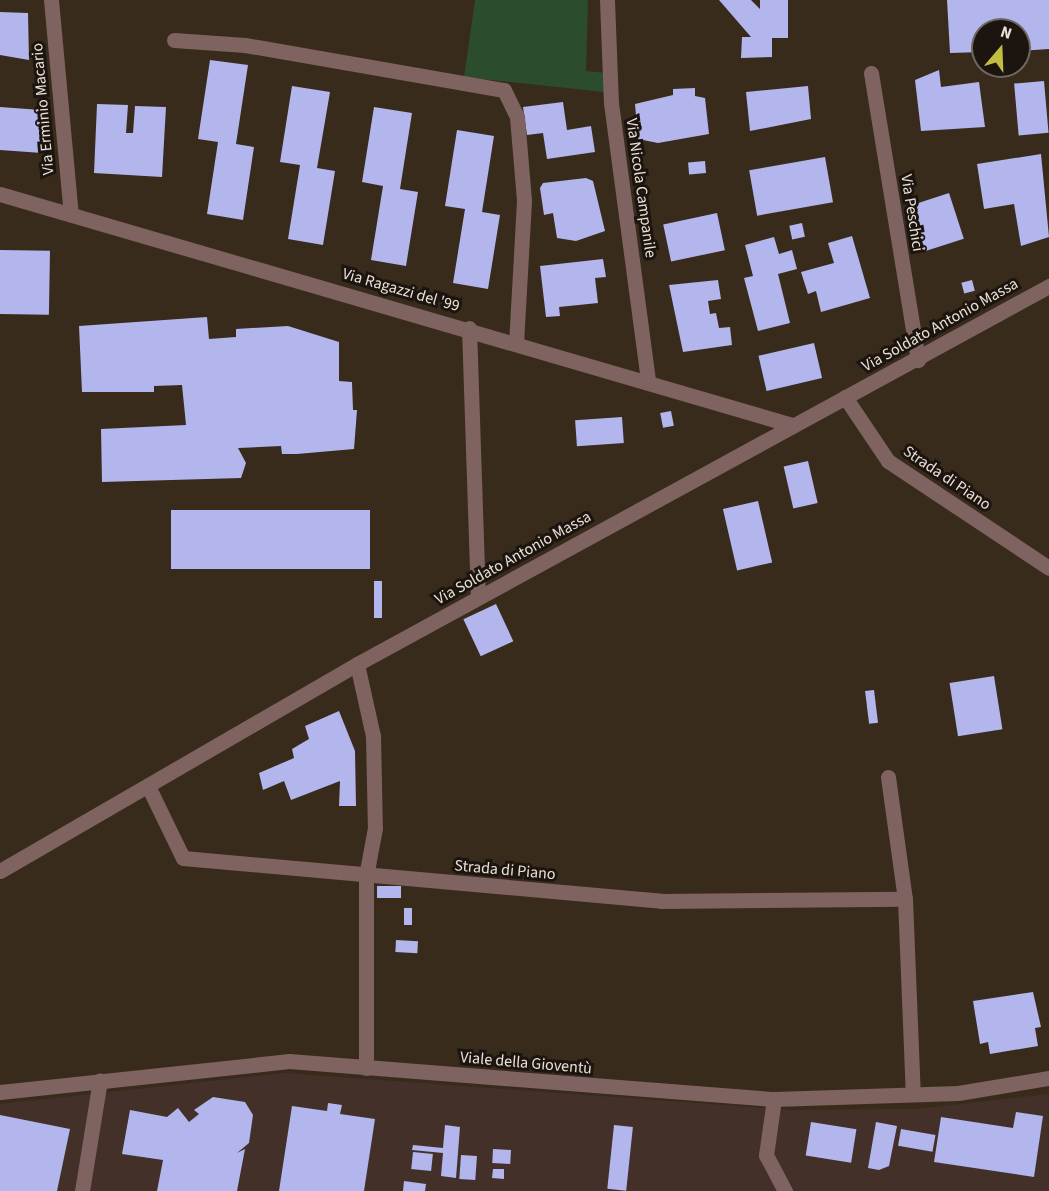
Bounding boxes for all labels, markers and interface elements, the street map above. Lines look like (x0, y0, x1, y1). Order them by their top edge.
north arrow (971, 18, 1031, 78)
text: N (998, 21, 1015, 45)
street label: Via Erminio Macario (28, 42, 58, 176)
street label: Via Nicola Campanile (622, 117, 660, 259)
street label: Via Peschici (896, 173, 928, 253)
street label: Via Ragazzi del '99 (340, 264, 462, 316)
street label: Via Soldato Antonio Massa (859, 274, 1021, 376)
street label: Strada di Piano (900, 442, 994, 514)
street label: Via Soldato Antonio Massa (432, 507, 594, 609)
street label: Strada di Piano (454, 856, 556, 884)
street label: Viale della Gioventù (459, 1048, 593, 1078)

